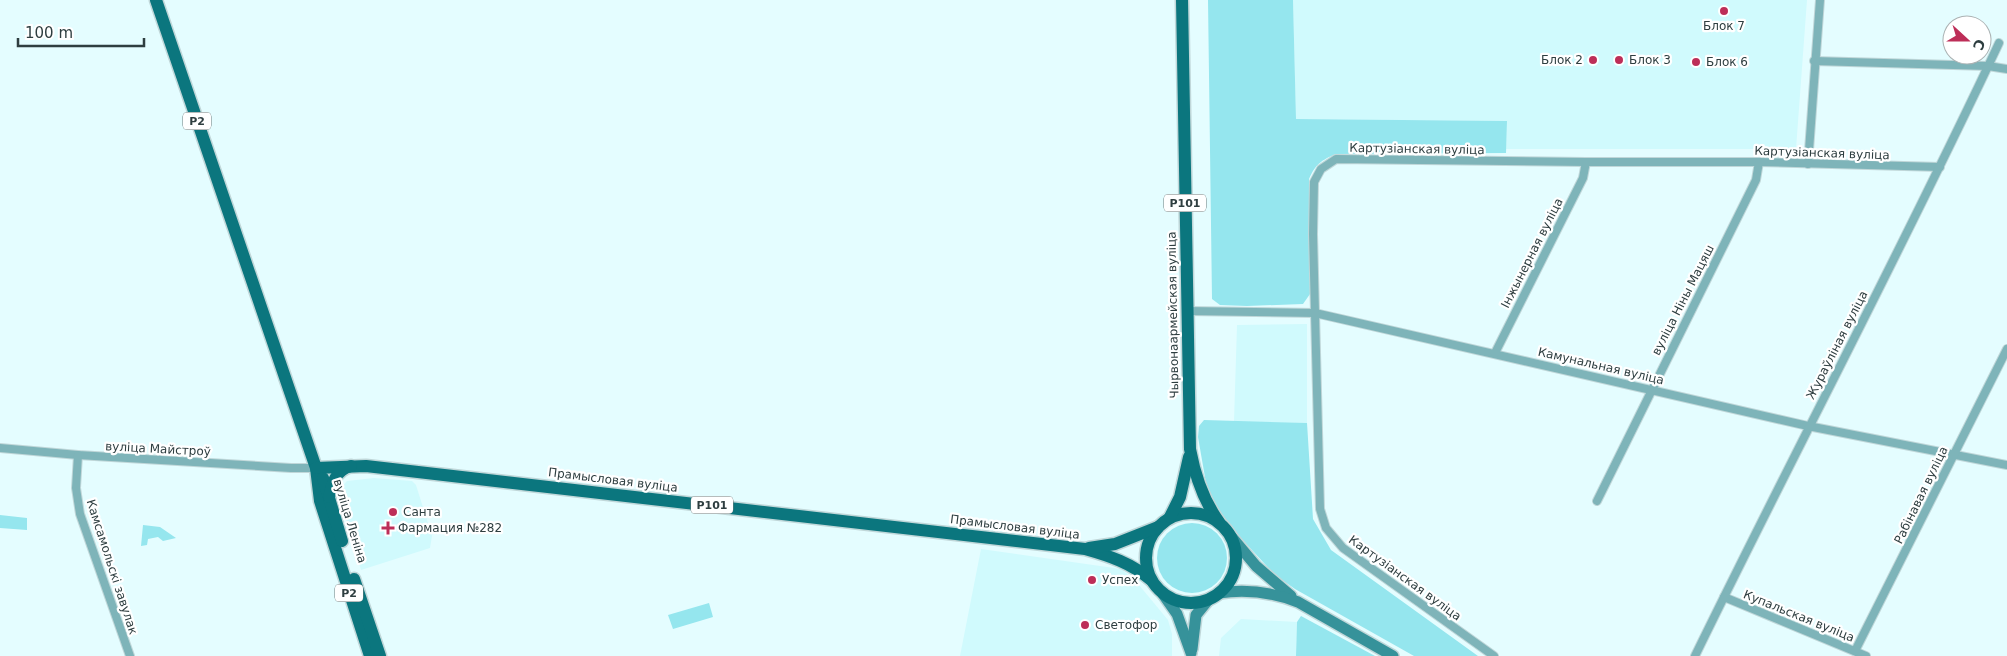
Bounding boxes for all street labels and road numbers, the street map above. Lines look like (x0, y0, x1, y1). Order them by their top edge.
road number: Р2 (183, 112, 211, 130)
street label: Картузіанская вуліца (1349, 141, 1485, 157)
street label: Картузіанская вуліца (1754, 144, 1890, 162)
road number: Р101 (1164, 194, 1206, 212)
street label: Інжынерная вуліца (1498, 196, 1566, 310)
street label: Чырвонаармейская вуліца (1165, 231, 1181, 399)
street label: вуліца Ніны Мацяш (1649, 242, 1717, 358)
street label: Жураўліная вуліца (1804, 288, 1870, 402)
street label: Камунальная вуліца (1537, 345, 1665, 387)
street label: вуліца Майстроў (105, 439, 211, 459)
street label: Рабінавая вуліца (1891, 444, 1951, 546)
street label: Прамысловая вуліца (547, 465, 679, 495)
street label: вуліца Леніна (331, 477, 369, 565)
road number: Р101 (691, 496, 733, 514)
street label: Камсамольскі завулак (84, 498, 140, 636)
street label: Прамысловая вуліца (949, 512, 1081, 542)
street label: Картузіанская вуліца (1346, 533, 1464, 623)
road number: Р2 (335, 584, 363, 602)
street label: Купальская вуліца (1741, 587, 1857, 645)

